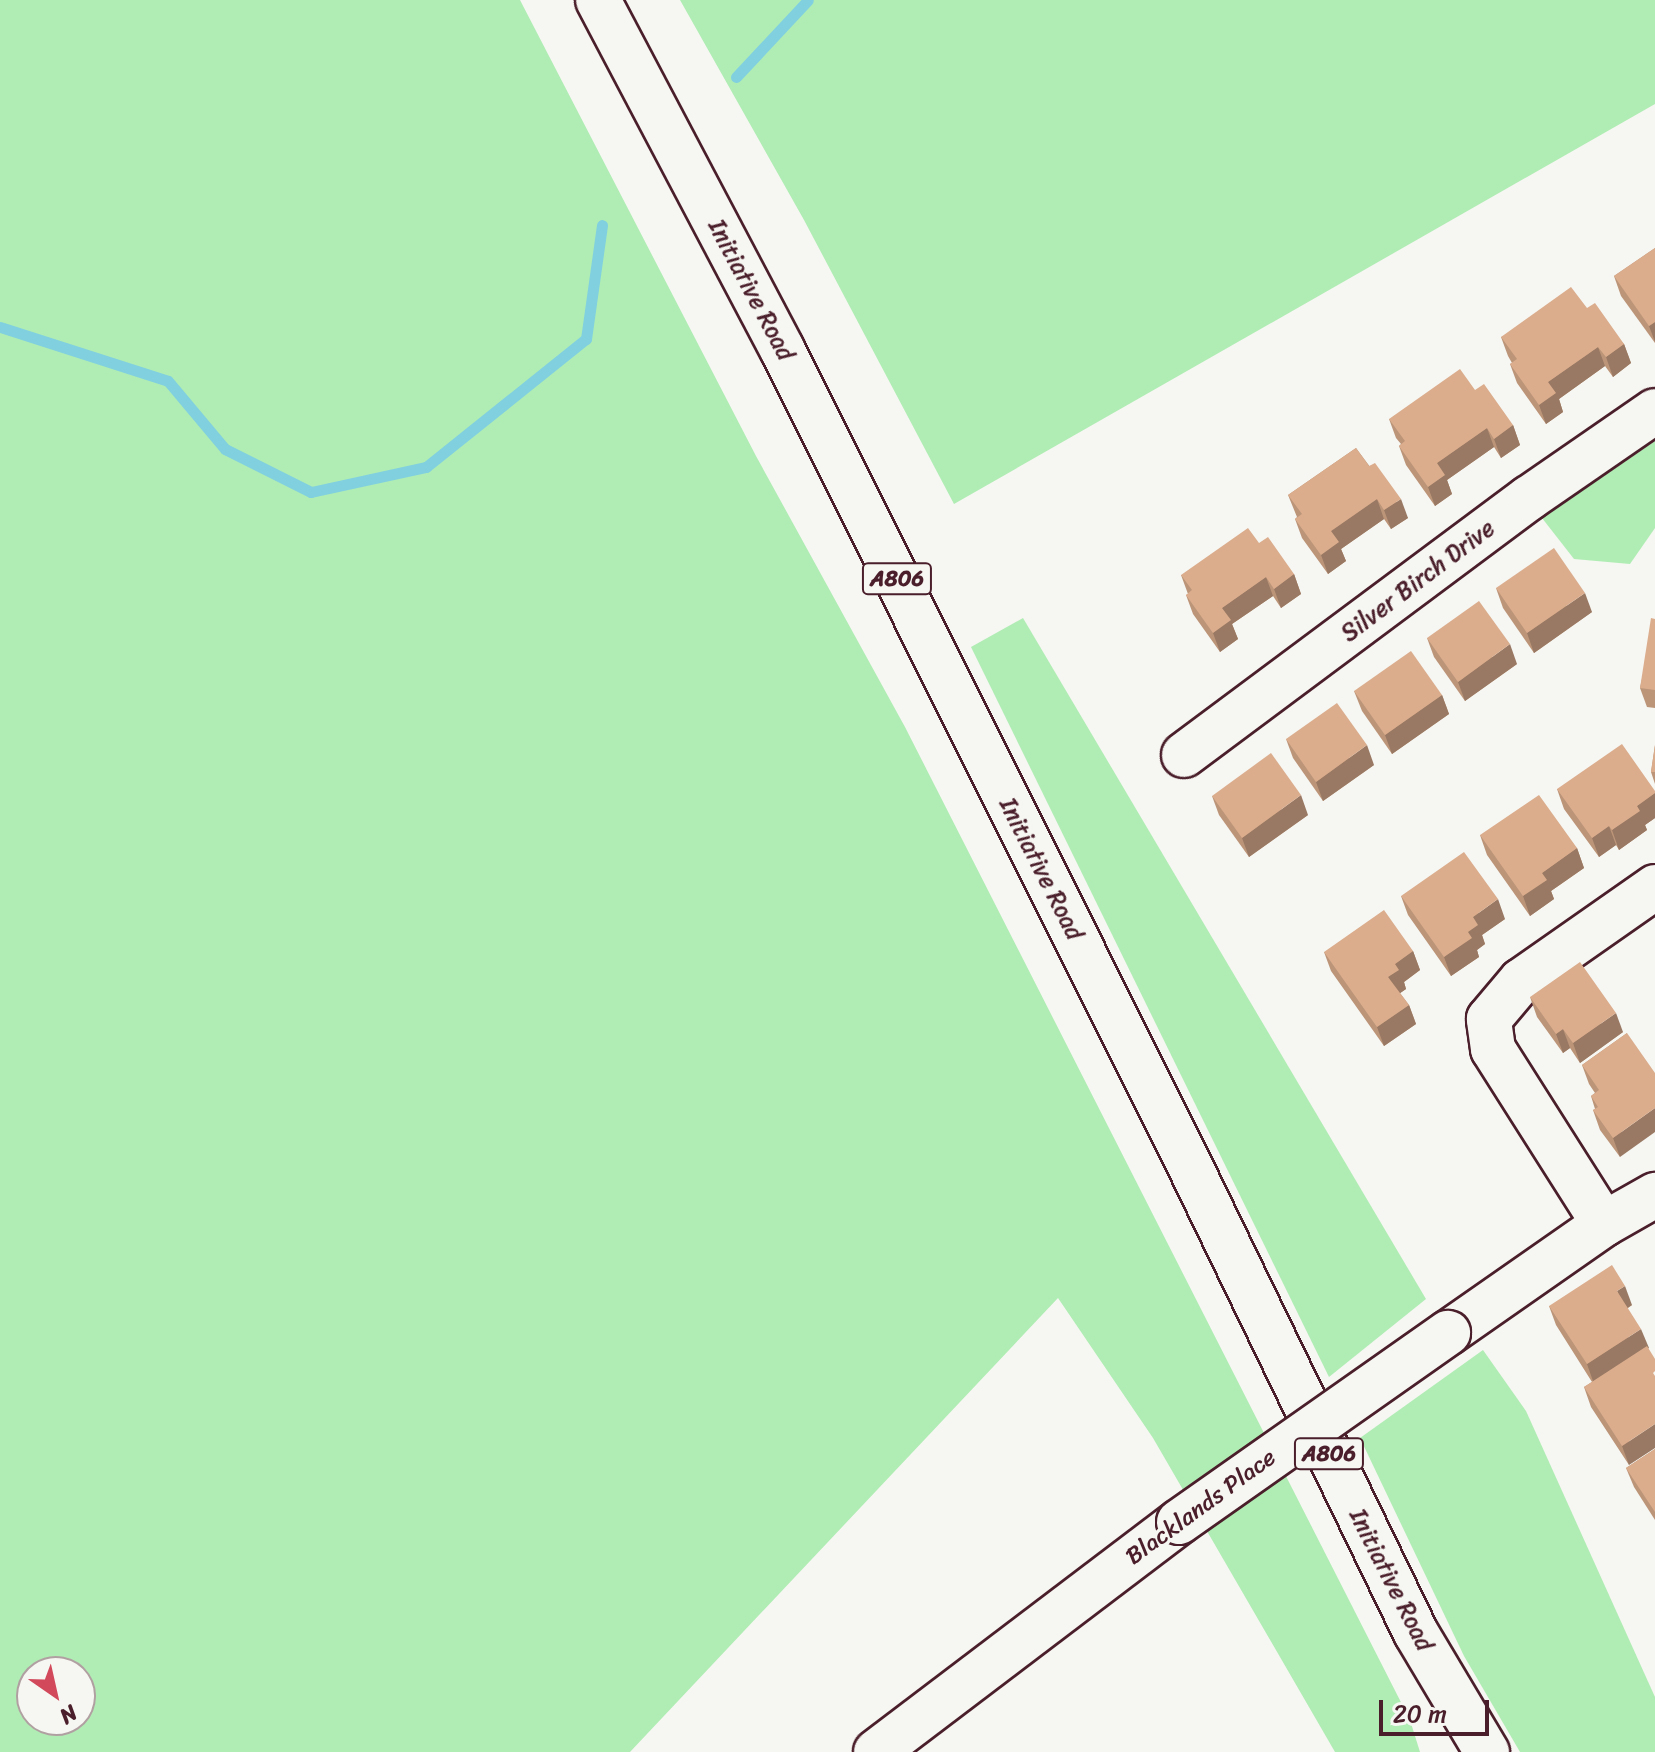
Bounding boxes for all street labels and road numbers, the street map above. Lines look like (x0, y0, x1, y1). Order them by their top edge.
street label: Initiative Road (702, 214, 800, 366)
street label: Silver Birch Drive (1336, 514, 1500, 648)
road number: A806 (861, 561, 933, 597)
street label: Initiative Road (993, 793, 1089, 945)
road number: A806 (1293, 1436, 1365, 1472)
street label: Blacklands Place (1120, 1443, 1282, 1571)
street label: Initiative Road (1343, 1504, 1439, 1656)

